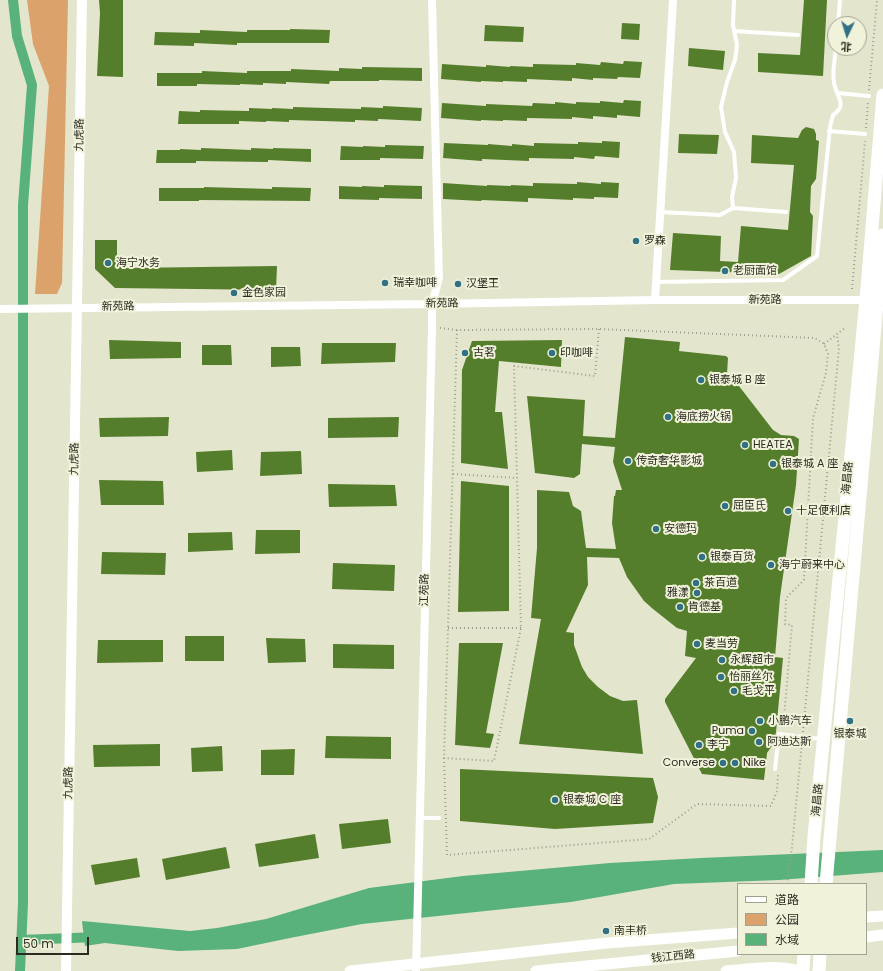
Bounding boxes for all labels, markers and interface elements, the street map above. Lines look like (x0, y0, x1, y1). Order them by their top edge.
north arrow (827, 16, 867, 56)
text: 北 (840, 39, 852, 55)
street label: 九虎路 (73, 118, 87, 152)
place label: 罗森 (644, 234, 666, 248)
marker: 罗森 (631, 236, 641, 246)
place label: 海宁水务 (116, 256, 160, 270)
marker: 海宁水务 (103, 258, 113, 268)
place label: 老厨面馆 (733, 264, 777, 278)
marker: 老厨面馆 (720, 266, 730, 276)
place label: 瑞幸咖啡 (393, 276, 437, 290)
place label: 汉堡王 (466, 277, 499, 291)
marker: 瑞幸咖啡 (380, 278, 390, 288)
marker: 汉堡王 (453, 279, 463, 289)
place label: 金色家园 (242, 286, 286, 300)
marker: 金色家园 (229, 288, 239, 298)
street label: 新苑路 (749, 293, 781, 307)
street label: 新苑路 (425, 297, 459, 311)
street label: 新苑路 (101, 300, 135, 314)
place label: 古茗 (473, 346, 495, 360)
place label: 印咖啡 (560, 346, 593, 360)
marker: 古茗 (460, 348, 470, 358)
marker: 印咖啡 (547, 348, 557, 358)
place label: 银泰城 B 座 (709, 373, 766, 387)
marker: 银泰城 B 座 (696, 375, 706, 385)
place label: 海底捞火锅 (676, 410, 731, 424)
marker: 海底捞火锅 (663, 412, 673, 422)
place label: HEATEA (753, 438, 793, 452)
marker: HEATEA (740, 440, 750, 450)
street label: 九虎路 (68, 442, 82, 476)
place label: 传奇奢华影城 (636, 454, 702, 468)
marker: 传奇奢华影城 (623, 456, 633, 466)
place label: 银泰城 A 座 (781, 457, 838, 471)
marker: 银泰城 A 座 (768, 459, 778, 469)
street label: 海昌路 (840, 461, 856, 495)
place label: 屈臣氏 (733, 499, 766, 513)
marker: 屈臣氏 (720, 501, 730, 511)
place label: 十足便利店 (796, 504, 851, 518)
marker: 十足便利店 (783, 506, 793, 516)
place label: 安德玛 (664, 522, 697, 536)
marker: 安德玛 (651, 524, 661, 534)
place label: 银泰百货 (710, 550, 754, 564)
marker: 银泰百货 (697, 552, 707, 562)
place label: 海宁蔚来中心 (779, 558, 845, 572)
marker: 海宁蔚来中心 (766, 560, 776, 570)
street label: 江苑路 (418, 573, 432, 607)
place label: 茶百道 (704, 576, 737, 590)
marker: 茶百道 (691, 578, 701, 588)
place label: 雅漾 (667, 586, 689, 600)
marker: 雅漾 (692, 588, 702, 598)
place label: 肯德基 (688, 600, 721, 614)
marker: 肯德基 (675, 602, 685, 612)
place label: 麦当劳 (705, 637, 738, 651)
marker: 麦当劳 (692, 639, 702, 649)
place label: 永辉超市 (730, 653, 774, 667)
marker: 永辉超市 (717, 655, 727, 665)
place label: 怡丽丝尔 (729, 670, 773, 684)
marker: 怡丽丝尔 (716, 672, 726, 682)
place label: 毛戈平 (742, 684, 775, 698)
marker: 毛戈平 (729, 686, 739, 696)
place label: 小鹏汽车 (768, 714, 812, 728)
marker: 小鹏汽车 (755, 716, 765, 726)
marker: 银泰城 (845, 716, 855, 726)
place label: Puma (712, 724, 744, 738)
marker: Puma (747, 726, 757, 736)
place label: 银泰城 (834, 727, 866, 741)
place label: 阿迪达斯 (767, 735, 811, 749)
marker: 阿迪达斯 (754, 737, 764, 747)
place label: 李宁 (707, 738, 729, 752)
marker: 李宁 (694, 740, 704, 750)
place label: Converse (663, 756, 715, 770)
place label: Nike (743, 756, 766, 770)
marker: Converse (718, 758, 728, 768)
marker: Nike (730, 758, 740, 768)
street label: 九虎路 (62, 766, 76, 800)
street label: 海昌路 (810, 783, 826, 817)
place label: 银泰城 C 座 (563, 793, 621, 807)
marker: 银泰城 C 座 (550, 795, 560, 805)
legend (737, 883, 867, 955)
text: 道路 (775, 891, 799, 908)
text: 公园 (775, 911, 799, 928)
place label: 南丰桥 (614, 924, 647, 938)
marker: 南丰桥 (601, 926, 611, 936)
scale bar (18, 929, 91, 955)
text: 水域 (775, 931, 799, 948)
text: 50 m (23, 935, 54, 952)
street label: 钱江西路 (650, 948, 696, 966)

